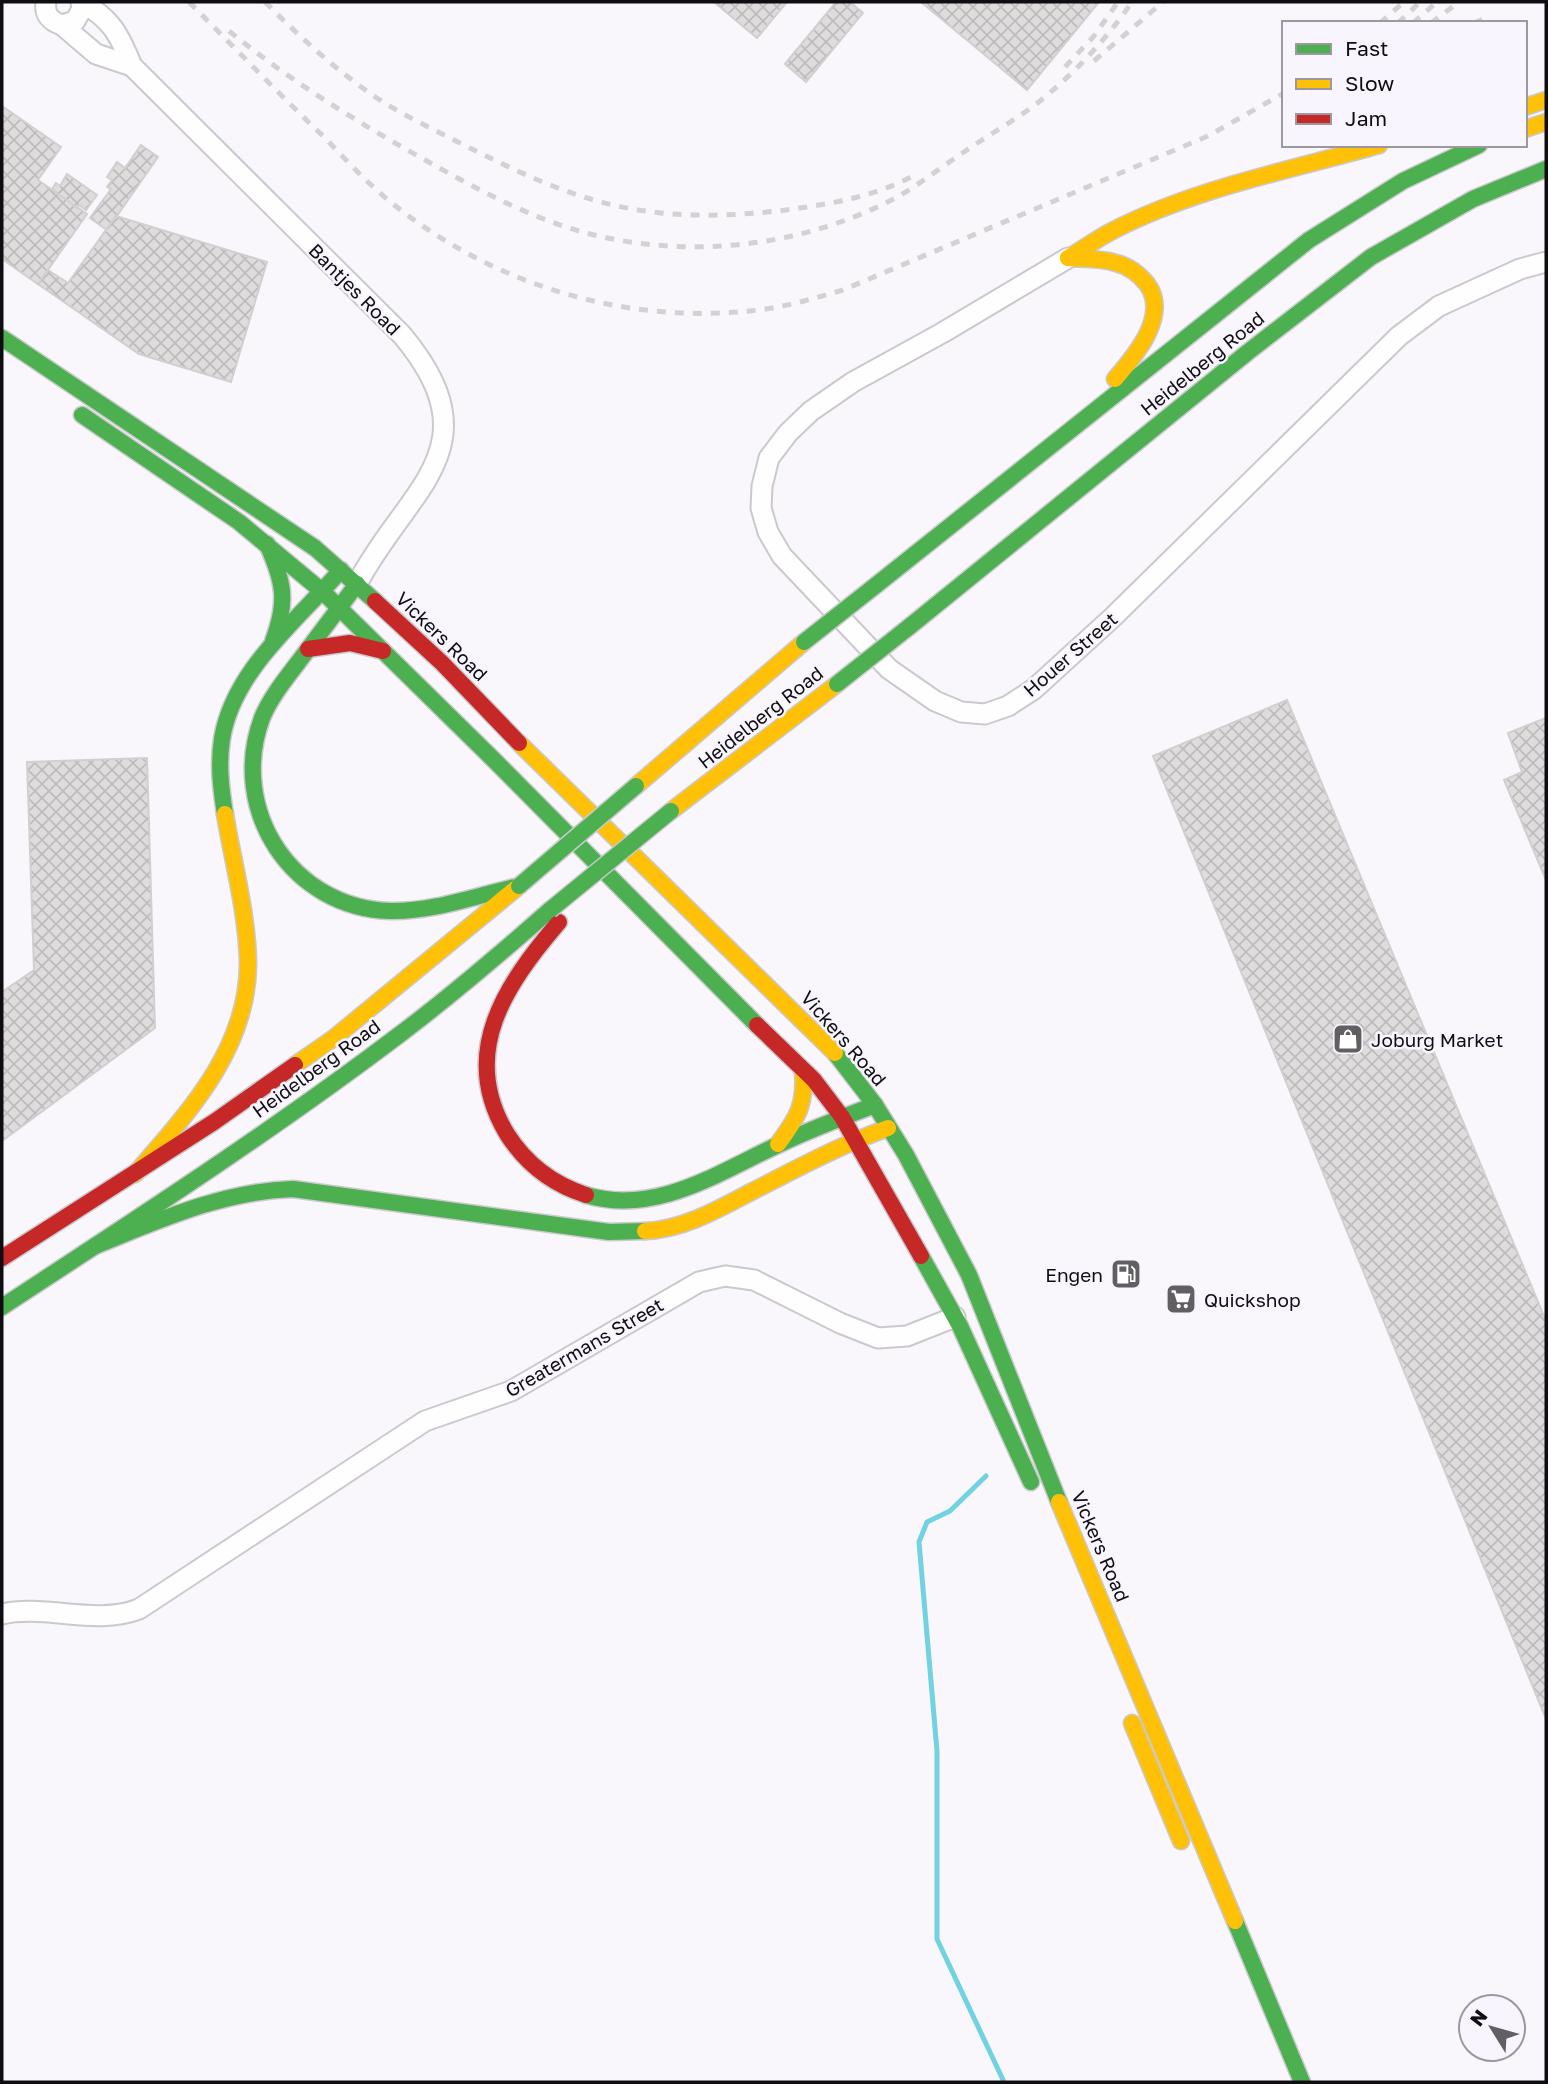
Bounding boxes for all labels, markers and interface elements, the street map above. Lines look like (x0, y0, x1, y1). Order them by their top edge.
legend (1282, 21, 1527, 147)
text: Fast (1345, 35, 1388, 61)
text: Slow (1345, 70, 1394, 96)
text: Jam (1345, 105, 1387, 131)
street label: Bantjes Road (304, 238, 406, 340)
street label: Heidelberg Road (1136, 306, 1268, 420)
street label: Vickers Road (391, 587, 493, 685)
street label: Houer Street (1018, 607, 1122, 701)
street label: Heidelberg Road (693, 661, 827, 773)
street label: Vickers Road (797, 986, 891, 1090)
street label: Heidelberg Road (248, 1014, 384, 1122)
shop icon: Joburg Market (1331, 1022, 1365, 1056)
place label: Joburg Market (1371, 1028, 1503, 1051)
fuel station icon: Engen (1109, 1257, 1143, 1291)
place label: Engen (1045, 1263, 1103, 1286)
supermarket icon: Quickshop (1164, 1282, 1198, 1316)
place label: Quickshop (1204, 1288, 1301, 1311)
street label: Greatermans Street (501, 1292, 667, 1402)
street label: Vickers Road (1067, 1487, 1135, 1605)
north arrow (1457, 1993, 1527, 2063)
text: N (1464, 2005, 1492, 2030)

